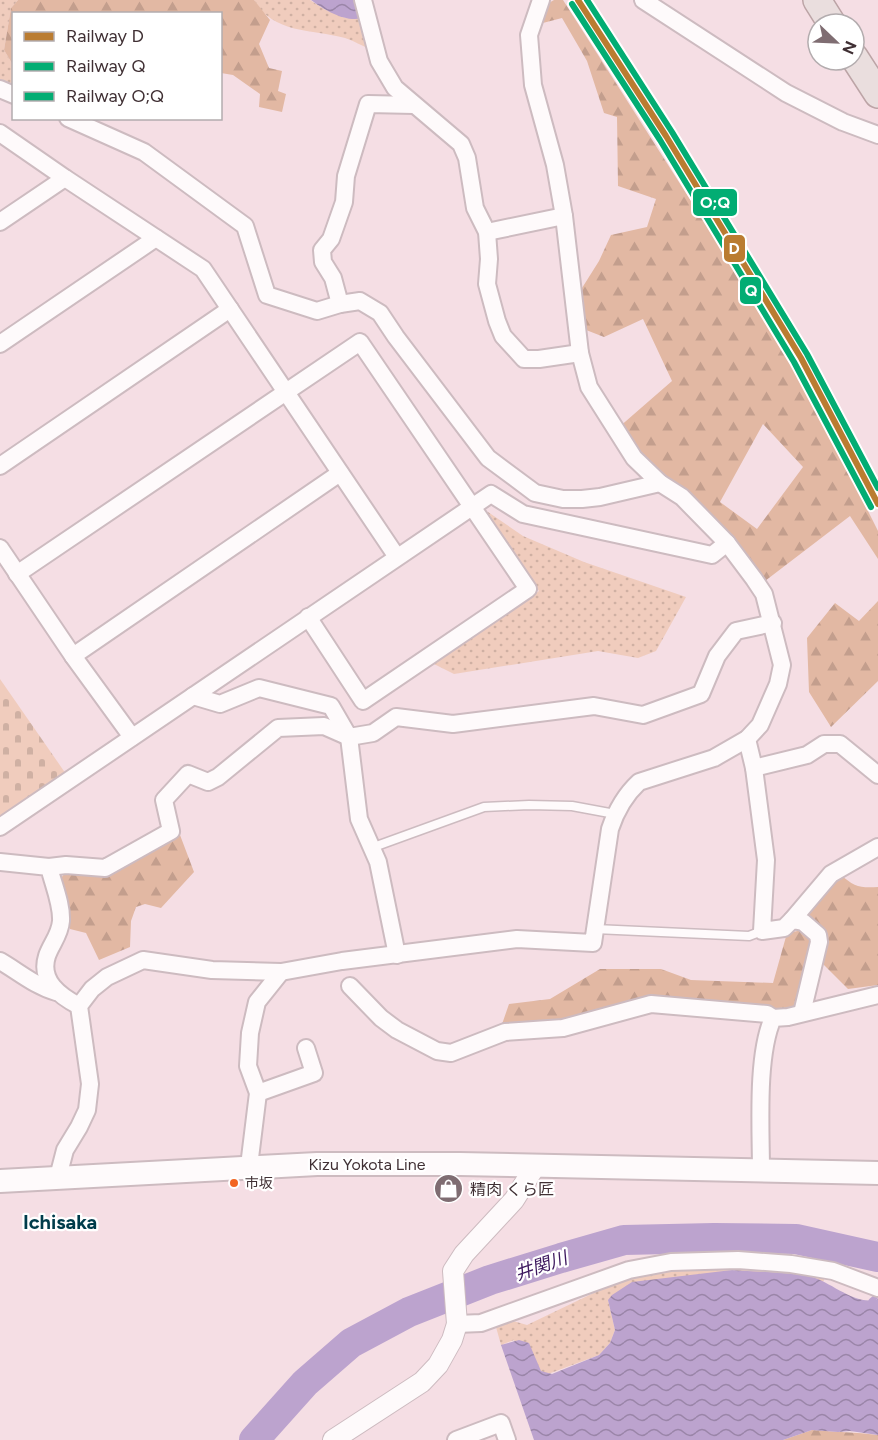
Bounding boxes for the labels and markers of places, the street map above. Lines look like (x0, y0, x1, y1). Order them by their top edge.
shop icon: 精肉 くら匠 (433, 1173, 465, 1205)
place label: 市坂 (245, 1175, 273, 1192)
marker: 市坂 (228, 1177, 240, 1189)
place label: 精肉 くら匠 (470, 1180, 554, 1199)

